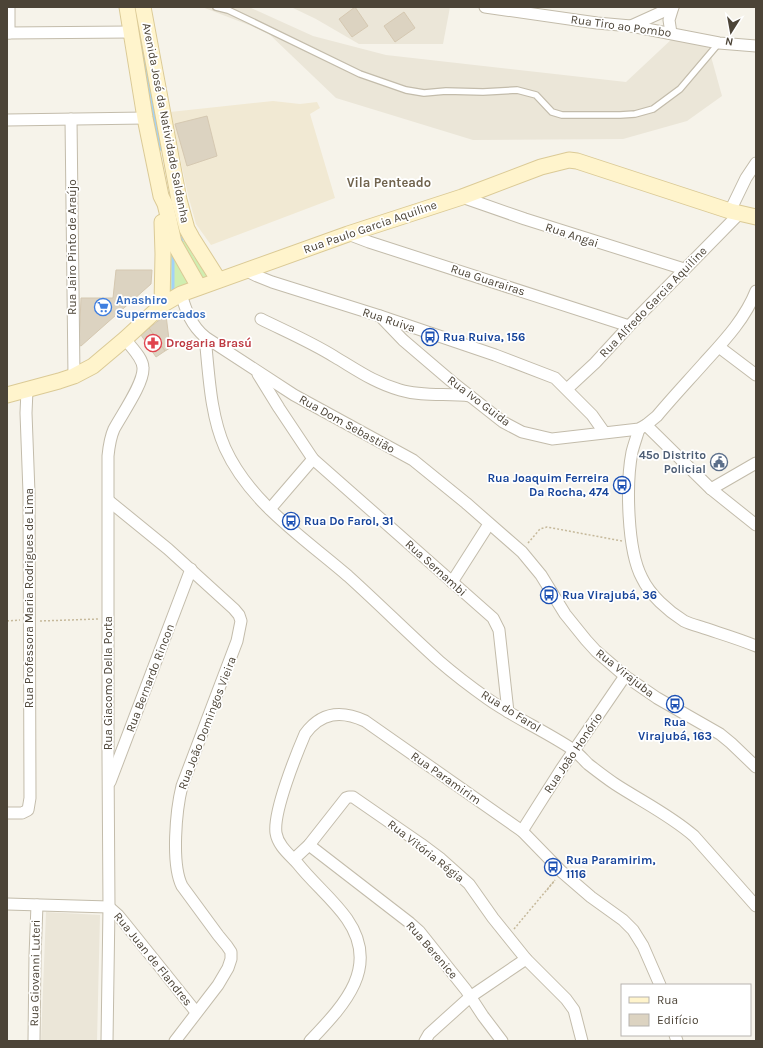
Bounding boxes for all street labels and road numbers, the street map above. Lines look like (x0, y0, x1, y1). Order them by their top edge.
street label: Rua Tiro ao Pombo (570, 12, 672, 40)
street label: Avenida José da Natividade Saldanha (140, 22, 192, 224)
street label: Rua Jairo Pinto de Araújo (65, 179, 79, 315)
street label: Rua Paulo Garcia Aquiline (301, 198, 439, 256)
street label: Rua Angai (544, 220, 600, 250)
street label: Rua Alfredo Garcia Aquiline (596, 244, 710, 360)
street label: Rua Guarairas (449, 261, 527, 299)
street label: Rua Ruiva (361, 305, 417, 335)
street label: Rua Ivo Guida (445, 373, 513, 429)
street label: Rua Dom Sebastião (297, 392, 397, 456)
street label: Rua Professora Maria Rodrigues de Lima (22, 488, 36, 708)
street label: Rua Sernambi (402, 537, 470, 599)
street label: Rua Giacomo Della Porta (101, 616, 115, 750)
street label: Rua Bernardo Rincon (123, 622, 177, 734)
street label: Rua Virajuba (593, 646, 657, 700)
street label: Rua João Domingos Vieira (175, 654, 239, 792)
street label: Rua do Farol (479, 687, 543, 735)
street label: Rua João Honório (541, 710, 605, 796)
street label: Rua Paramirim (408, 749, 484, 807)
street label: Rua Vitória Régia (385, 817, 467, 885)
street label: Rua Juan de Flandres (111, 909, 195, 1009)
street label: Rua Berenice (403, 918, 461, 982)
street label: Rua Giovanni Luteri (27, 919, 43, 1027)

